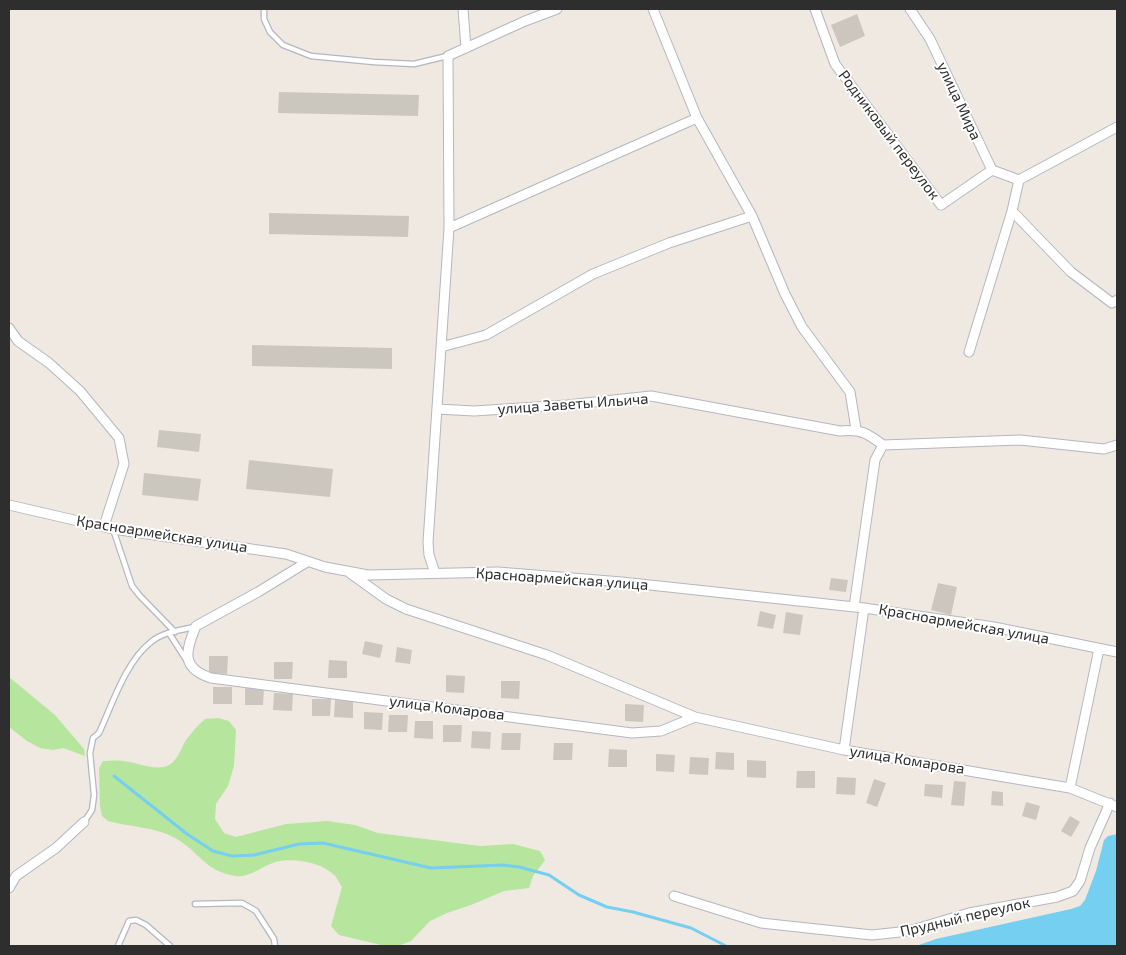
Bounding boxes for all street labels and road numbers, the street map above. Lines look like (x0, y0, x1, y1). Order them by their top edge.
street label: улица Мира (933, 59, 985, 143)
street label: Родниковый переулок (834, 67, 944, 203)
street label: улица Заветы Ильича (497, 390, 649, 418)
street label: Красноармейская улица (75, 512, 249, 556)
street label: Красноармейская улица (475, 564, 649, 594)
street label: Красноармейская улица (877, 600, 1051, 648)
street label: улица Комарова (388, 692, 506, 724)
street label: улица Комарова (848, 742, 966, 778)
street label: Прудный переулок (898, 893, 1032, 941)

